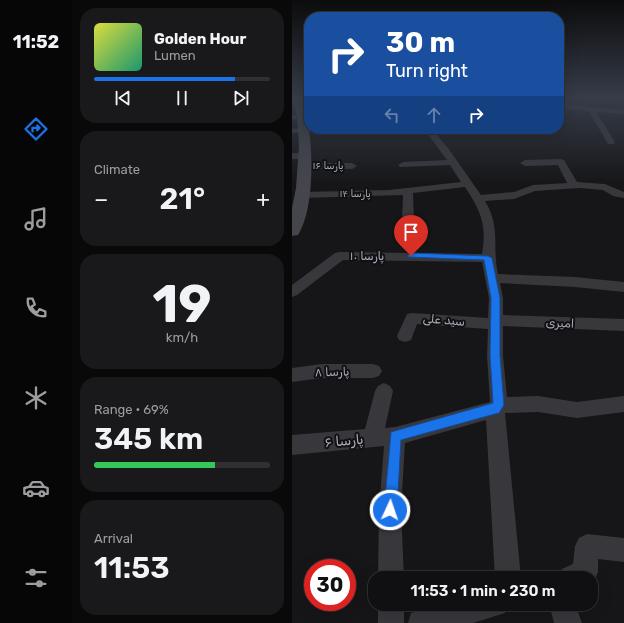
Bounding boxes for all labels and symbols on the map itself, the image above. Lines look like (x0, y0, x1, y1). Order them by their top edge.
street label: پارسا ۱۶ (313, 160, 344, 173)
street label: پارسا ۱۴ (339, 188, 371, 201)
pin (394, 215, 428, 256)
street label: پارسا ۱۰ (350, 249, 384, 264)
street label: سید علی (422, 311, 466, 330)
street label: امیری (545, 315, 575, 332)
street label: پارسا ۸ (314, 364, 350, 381)
street label: پارسا ۶ (324, 431, 364, 452)
position arrow (369, 489, 411, 531)
speed limit sign: 30 (304, 559, 356, 611)

